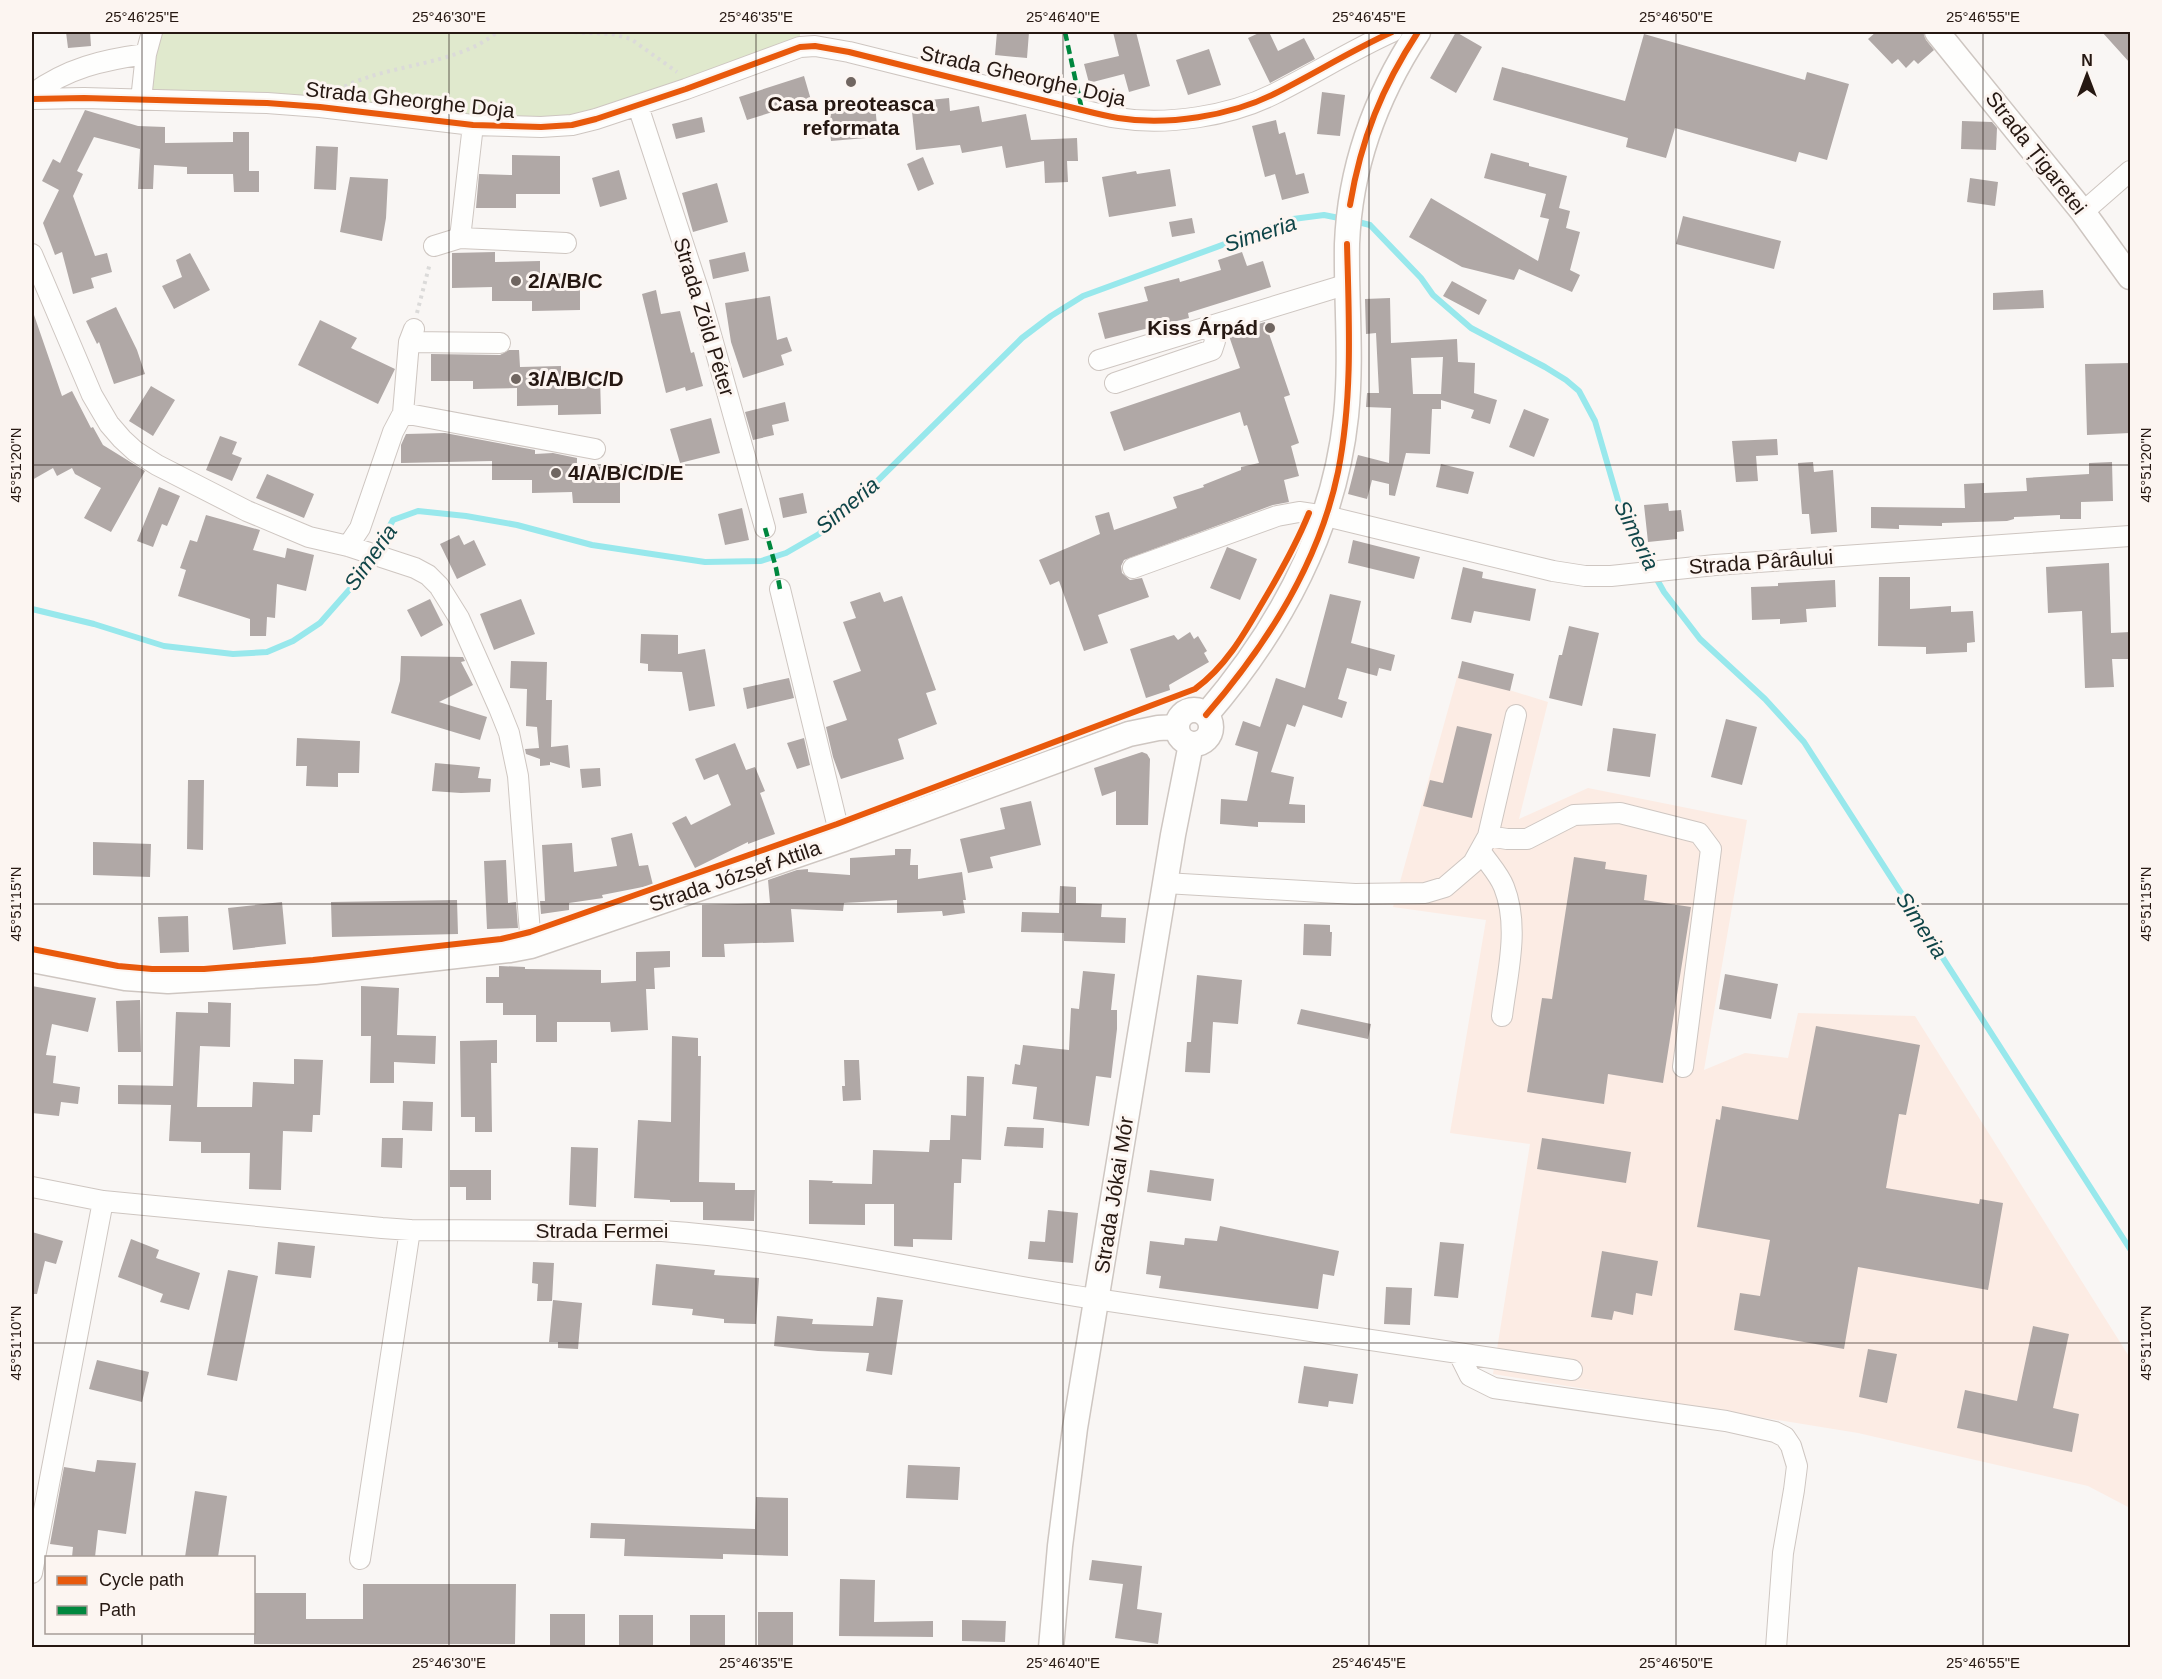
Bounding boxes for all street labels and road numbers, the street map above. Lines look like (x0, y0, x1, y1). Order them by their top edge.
street label: Strada Gheorghe Doja (918, 41, 1128, 110)
street label: Strada Gheorghe Doja (304, 77, 516, 122)
street label: Strada Țigaretei (1981, 87, 2091, 219)
street label: Strada Zöld Péter (669, 235, 740, 399)
street label: Strada Pârâului (1688, 545, 1834, 578)
street label: Strada József Attila (646, 835, 824, 916)
street label: Strada Jókai Mór (1090, 1115, 1137, 1275)
street label: Strada Fermei (535, 1219, 669, 1242)

